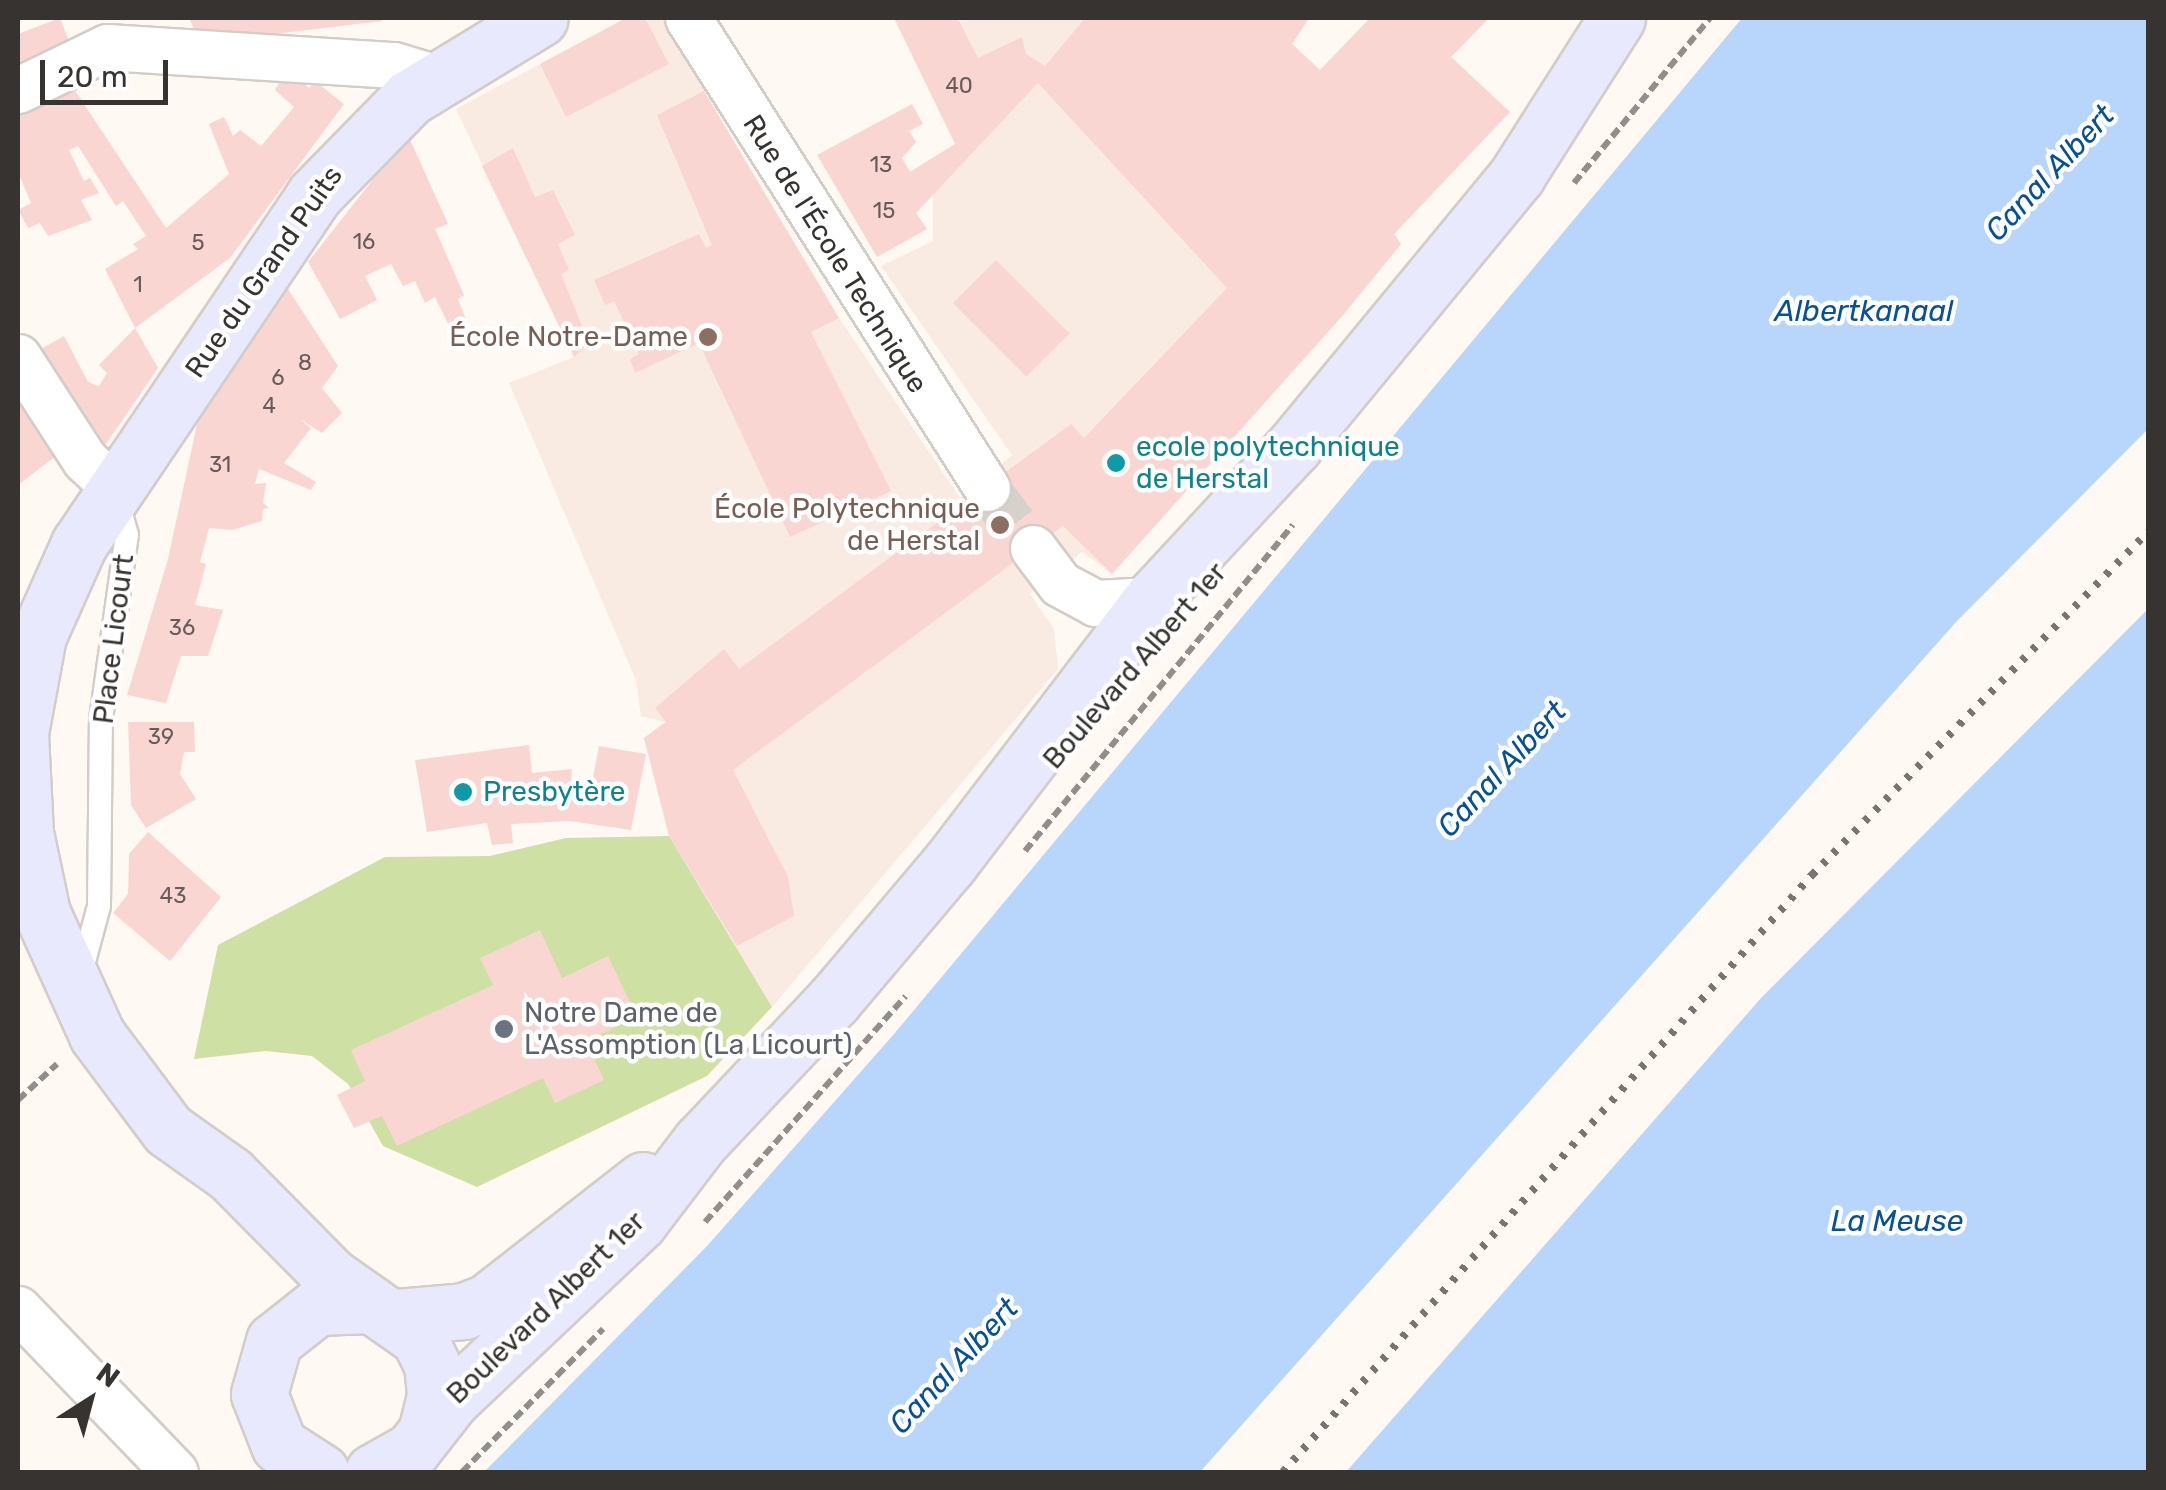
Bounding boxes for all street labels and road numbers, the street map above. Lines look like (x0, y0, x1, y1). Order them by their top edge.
street label: Rue de l'École Technique (735, 108, 935, 400)
street label: Rue du Grand Puits (178, 160, 350, 384)
street label: Place Licourt (87, 552, 141, 726)
street label: Boulevard Albert 1er (1036, 556, 1234, 776)
street label: Boulevard Albert 1er (440, 1205, 652, 1411)

